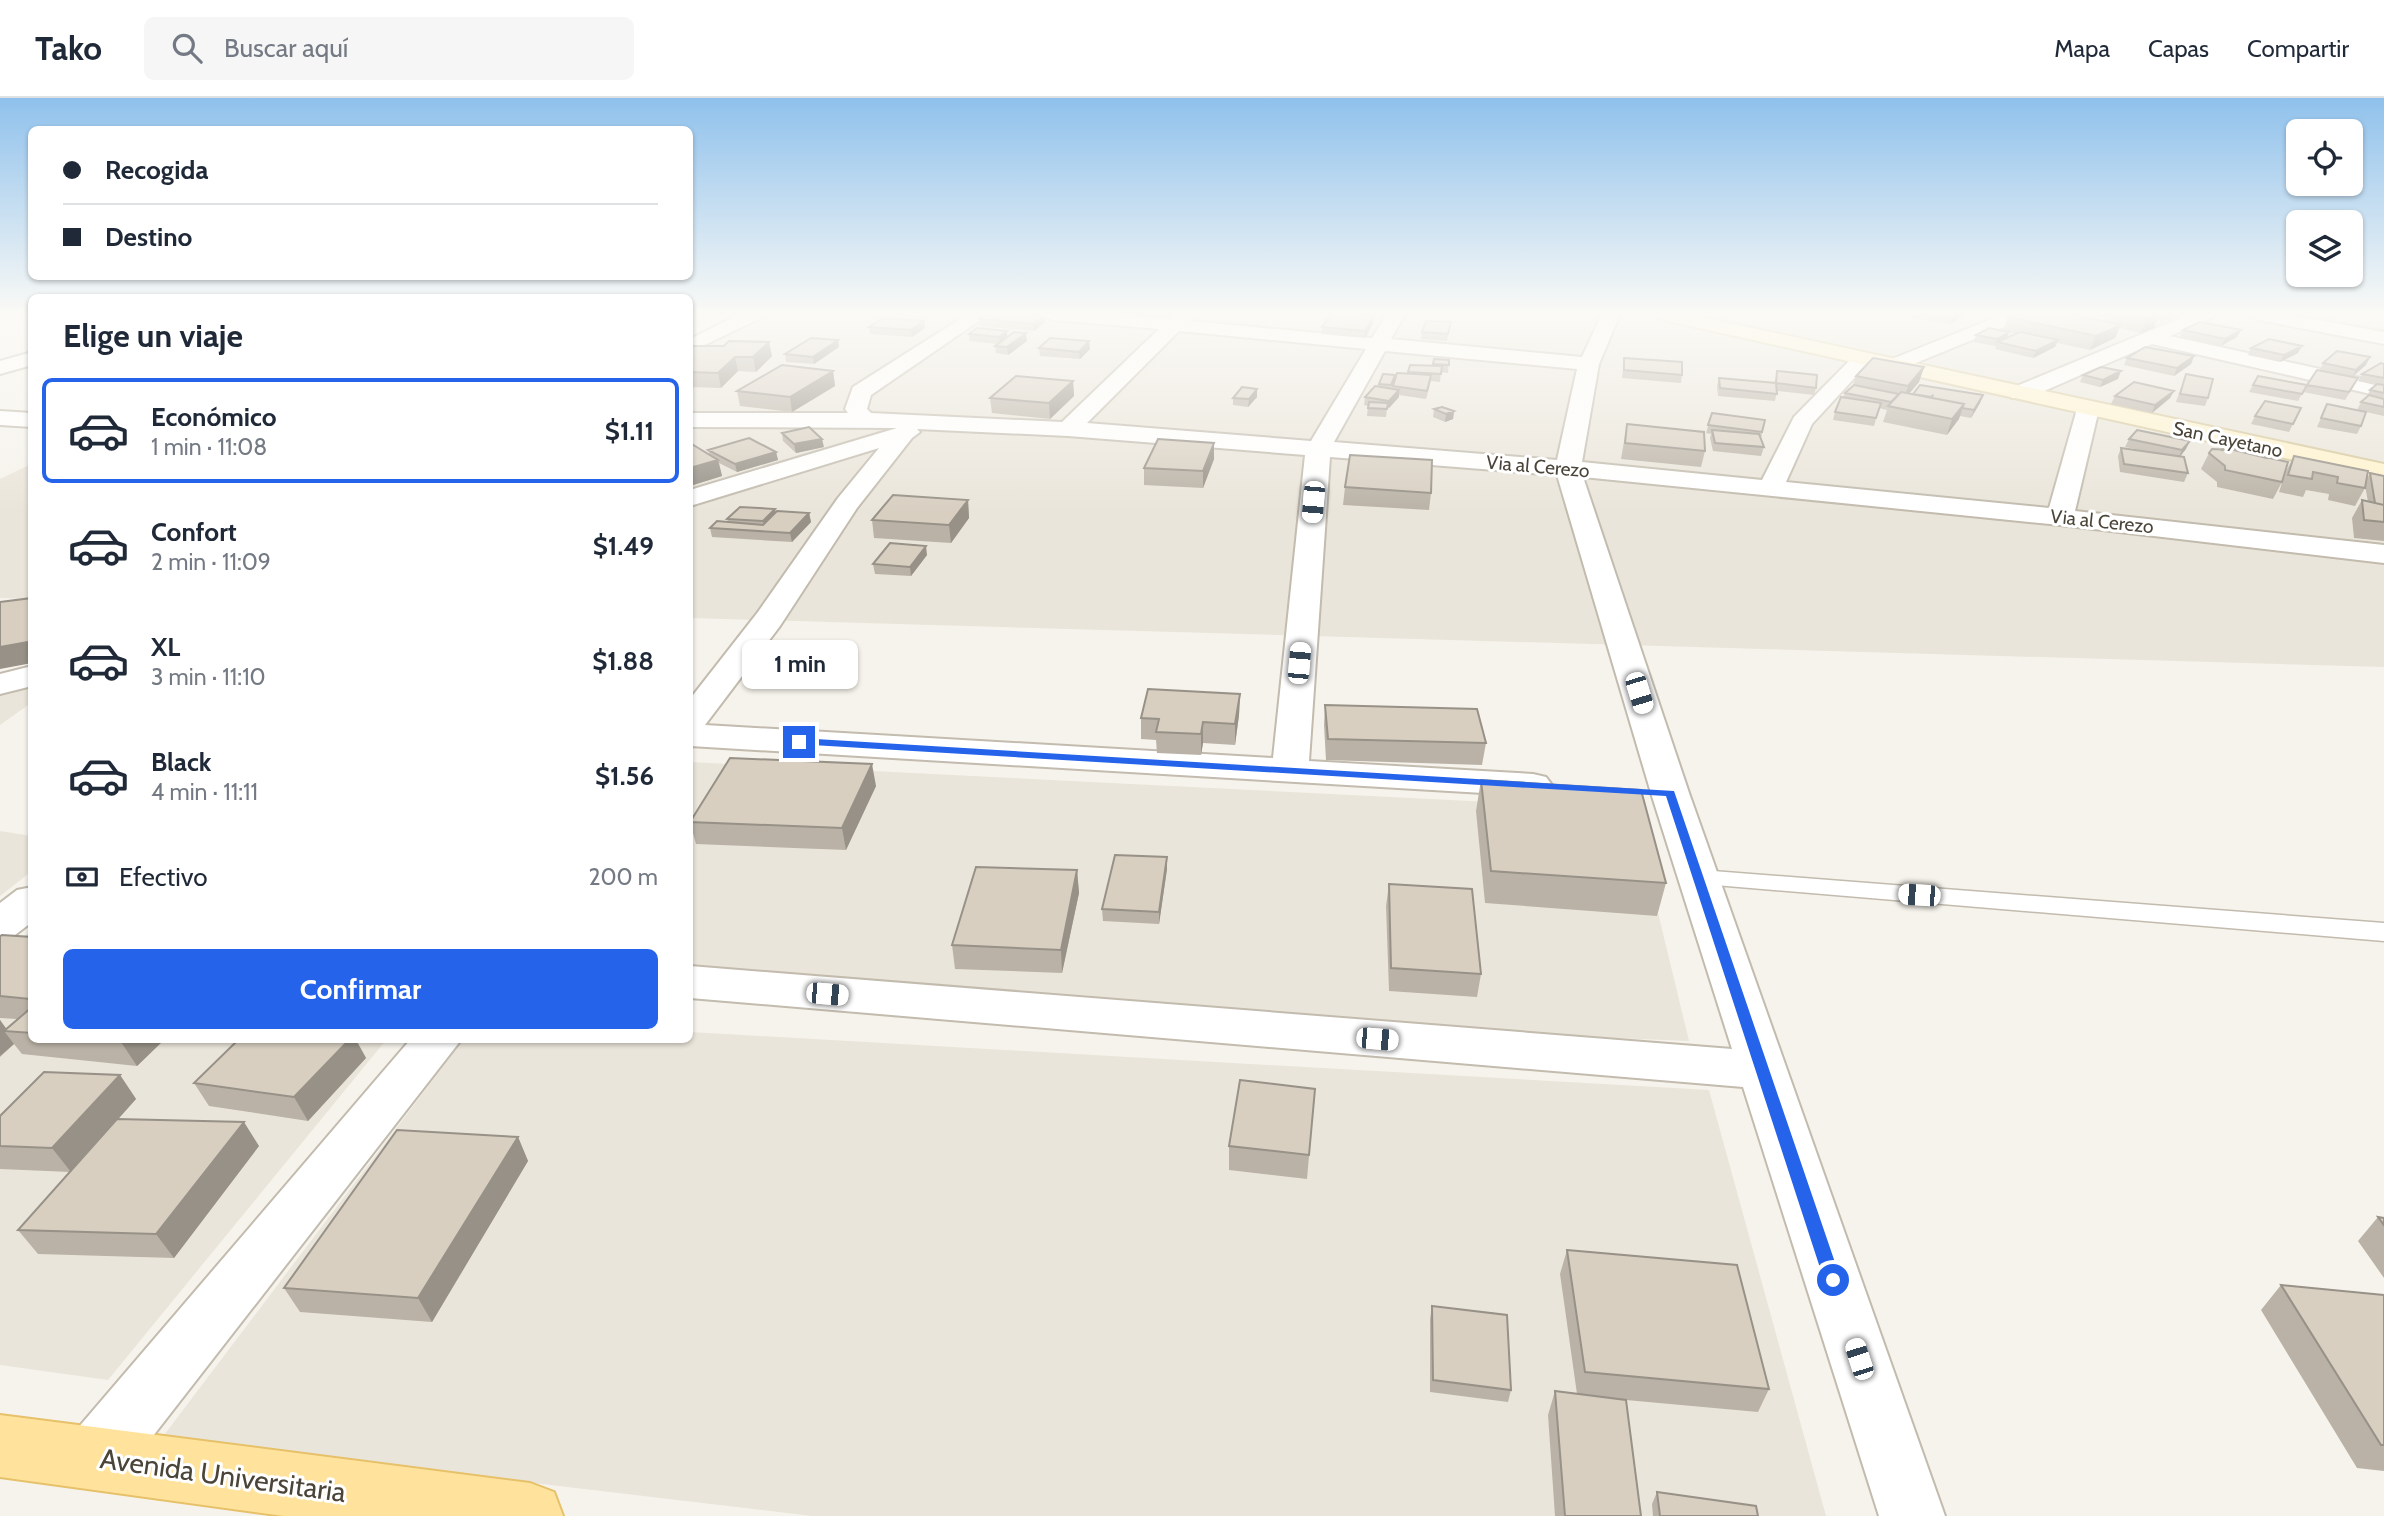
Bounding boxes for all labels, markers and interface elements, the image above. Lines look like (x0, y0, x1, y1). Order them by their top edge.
search box (144, 17, 634, 80)
text: Tako (35, 28, 102, 68)
icon: search (168, 29, 206, 67)
text: Buscar aquí (224, 32, 348, 64)
text: Mapa (2054, 34, 2110, 63)
text: Capas (2148, 34, 2209, 63)
text: Compartir (2247, 34, 2349, 63)
map controls (2286, 119, 2363, 287)
button: locate (2286, 119, 2363, 196)
text: Recogida (105, 154, 208, 186)
button: layers (2286, 210, 2363, 287)
text: Destino (105, 221, 192, 253)
text: Elige un viaje (63, 316, 243, 355)
icon: car (67, 399, 130, 462)
text: Económico (151, 401, 277, 433)
text: $1.11 (605, 415, 654, 447)
street label: San Cayetano (2171, 417, 2285, 462)
text: 1 min · 11:08 (151, 433, 267, 461)
street label: Via al Cerezo (1485, 451, 1591, 482)
car (1301, 480, 1326, 524)
street label: Via al Cerezo (2049, 505, 2155, 538)
icon: car (67, 514, 130, 577)
text: Confort (151, 516, 237, 548)
text: $1.49 (593, 530, 654, 562)
text: 2 min · 11:09 (151, 548, 271, 576)
icon: car (67, 629, 130, 692)
text: XL (151, 631, 180, 663)
callout: 1 min (741, 640, 857, 690)
car (1287, 641, 1312, 685)
text: $1.88 (592, 645, 654, 677)
text: 1 min (774, 650, 826, 678)
text: 3 min · 11:10 (151, 663, 266, 691)
car (1623, 670, 1656, 716)
route end (783, 726, 815, 758)
icon: car (67, 744, 130, 807)
text: Black (151, 746, 211, 778)
text: $1.56 (595, 760, 654, 792)
text: 4 min · 11:11 (151, 778, 258, 806)
icon: cash (63, 858, 101, 896)
text: Efectivo (119, 861, 208, 893)
text: 200 m (588, 863, 658, 891)
car (1898, 883, 1941, 907)
button: Confirmar (63, 949, 658, 1029)
car (806, 982, 849, 1006)
car (1356, 1027, 1399, 1051)
route start (1817, 1264, 1849, 1296)
car (1843, 1336, 1876, 1382)
street label: Avenida Universitaria (98, 1441, 349, 1509)

